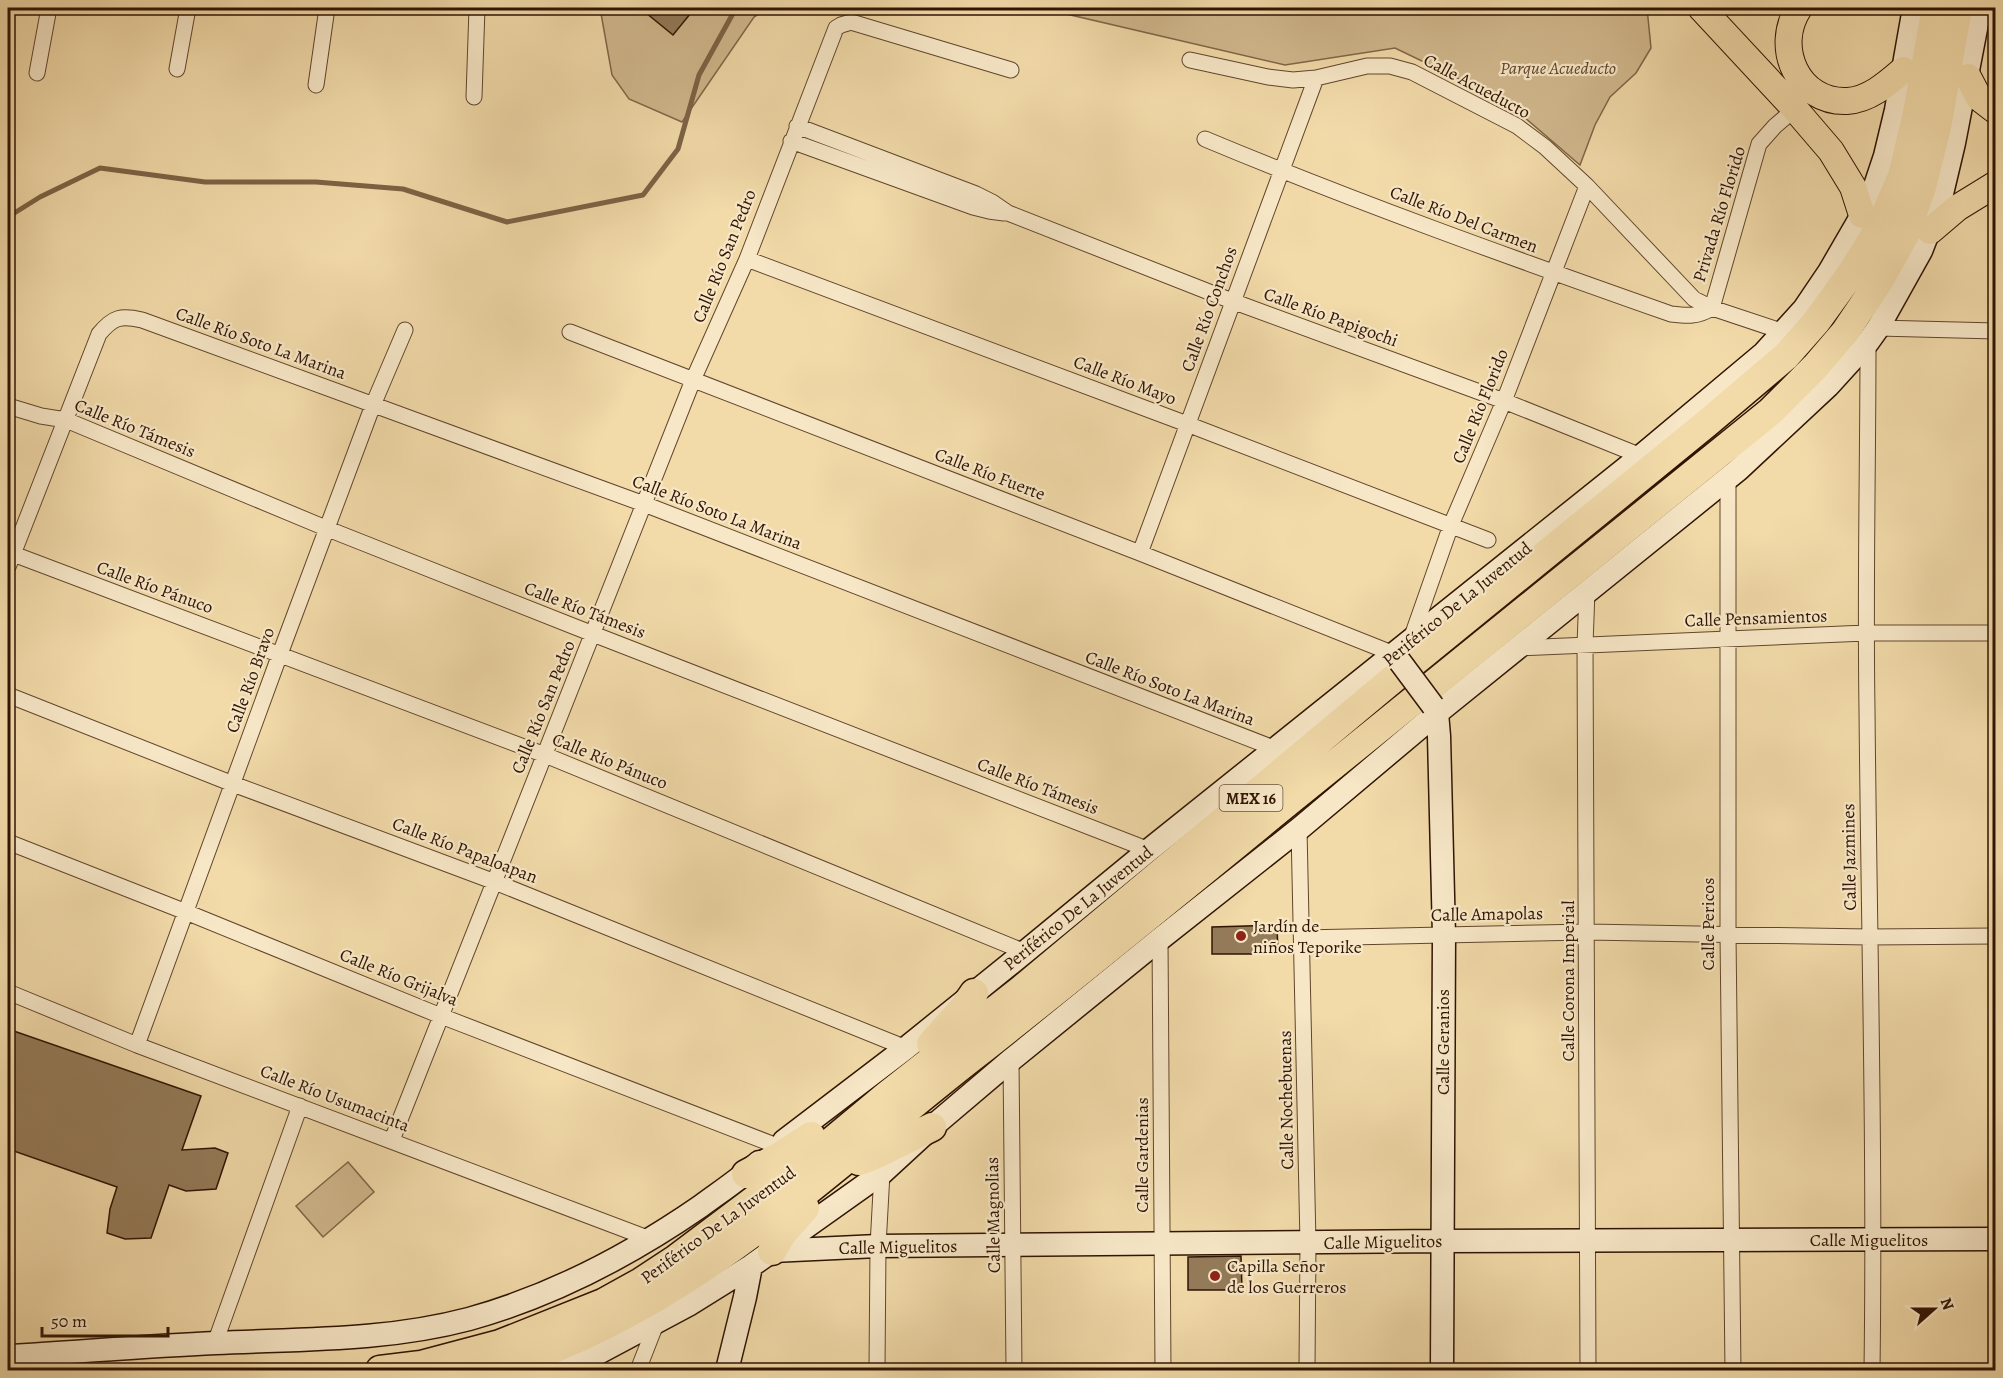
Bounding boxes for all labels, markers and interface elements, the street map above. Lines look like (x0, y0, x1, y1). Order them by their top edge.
street label: Calle Acueducto (1419, 48, 1535, 124)
park label: Parque Acueducto (1500, 56, 1616, 80)
street label: Privada Río Florido (1687, 143, 1751, 285)
street label: Calle Río Del Carmen (1387, 180, 1542, 258)
street label: Calle Río San Pedro (686, 186, 762, 326)
street label: Calle Río Conchos (1175, 243, 1243, 375)
street label: Calle Río Papigochi (1260, 282, 1402, 352)
street label: Calle Río Soto La Marina (172, 301, 350, 385)
street label: Calle Río Florido (1446, 345, 1514, 467)
street label: Calle Río Mayo (1070, 349, 1180, 411)
street label: Calle Río Támesis (71, 393, 199, 463)
street label: Calle Río Fuerte (931, 442, 1049, 506)
street label: Calle Río Soto La Marina (629, 469, 806, 556)
street label: Periférico De La Juventud (1377, 536, 1537, 672)
street label: Calle Río Pánuco (93, 555, 217, 619)
street label: Calle Río Támesis (521, 576, 649, 644)
street label: Calle Pensamientos (1684, 604, 1828, 632)
street label: Calle Río Bravo (220, 624, 280, 736)
street label: Calle Río San Pedro (505, 637, 581, 777)
street label: Calle Río Soto La Marina (1082, 645, 1259, 732)
street label: Calle Río Pánuco (549, 727, 671, 795)
street label: Calle Río Támesis (974, 752, 1102, 820)
road number: MEX 16 (1220, 785, 1282, 811)
street label: Calle Jazmines (1836, 803, 1862, 911)
street label: Calle Río Papaloapan (389, 811, 541, 889)
street label: Periférico De La Juventud (998, 840, 1158, 976)
street label: Calle Pericos (1696, 878, 1720, 970)
street label: Calle Corona Imperial (1556, 900, 1580, 1062)
street label: Calle Amapolas (1431, 901, 1543, 927)
place label: Jardín de niños Teporike (1253, 914, 1362, 959)
marker: Jardín de niños Teporike (1234, 929, 1248, 943)
street label: Calle Río Grijalva (336, 942, 462, 1012)
street label: Calle Geranios (1431, 989, 1455, 1095)
street label: Calle Nochebuenas (1273, 1030, 1299, 1170)
street label: Calle Río Usumacinta (257, 1058, 414, 1138)
street label: Calle Gardenias (1130, 1097, 1154, 1213)
street label: Calle Magnolias (980, 1157, 1006, 1273)
street label: Periférico De La Juventud (636, 1160, 801, 1289)
street label: Calle Miguelitos (1810, 1228, 1928, 1252)
street label: Calle Miguelitos (1323, 1229, 1443, 1255)
street label: Calle Miguelitos (838, 1234, 958, 1260)
place label: Capilla Señor de los Guerreros (1227, 1254, 1346, 1299)
marker: Capilla Señor de los Guerreros (1208, 1269, 1222, 1283)
north arrow (1904, 1279, 1964, 1339)
text: N (1935, 1295, 1960, 1314)
scale bar (42, 1300, 168, 1338)
text: 50 m (51, 1309, 87, 1333)

